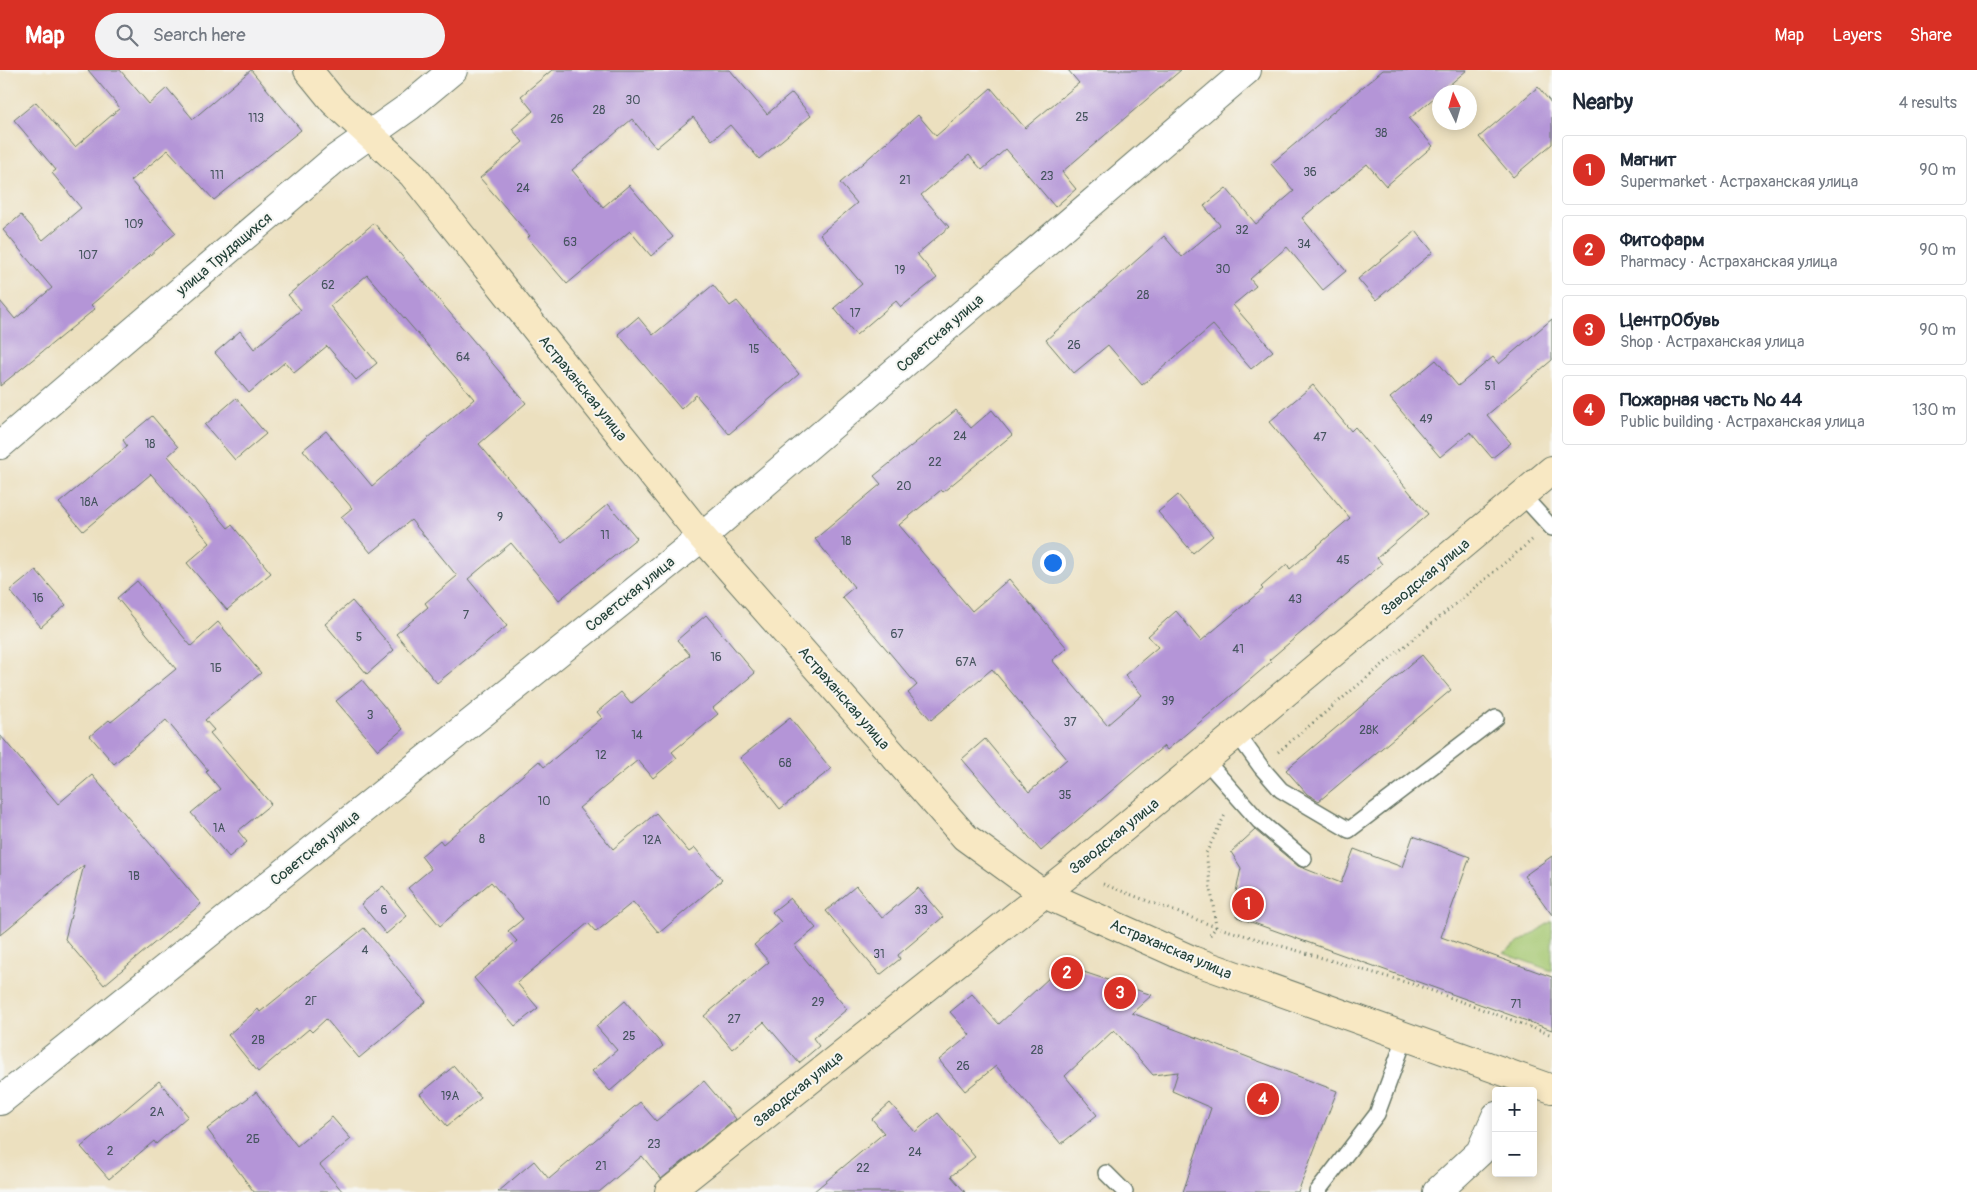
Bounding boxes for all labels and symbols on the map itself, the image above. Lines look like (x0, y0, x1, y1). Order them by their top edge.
north arrow (1432, 85, 1477, 130)
house number: 30 (626, 93, 640, 108)
house number: 28 (593, 103, 605, 118)
house number: 25 (1075, 110, 1089, 125)
house number: 113 (248, 111, 264, 126)
house number: 26 (550, 112, 564, 127)
house number: 38 (1375, 126, 1387, 141)
house number: 36 (1303, 165, 1317, 180)
house number: 111 (210, 168, 224, 183)
house number: 23 (1040, 169, 1054, 184)
house number: 21 (899, 173, 911, 188)
house number: 24 (516, 181, 530, 196)
street label: улица Трудящихся (172, 209, 276, 301)
house number: 109 (124, 217, 144, 232)
house number: 32 (1235, 223, 1249, 238)
house number: 63 (563, 235, 577, 250)
house number: 34 (1297, 237, 1311, 252)
house number: 107 (78, 248, 98, 263)
house number: 30 (1216, 262, 1230, 277)
house number: 19 (895, 263, 905, 278)
house number: 62 (321, 278, 335, 293)
house number: 28 (1137, 288, 1149, 303)
street label: Советская улица (893, 290, 988, 376)
house number: 17 (849, 306, 861, 321)
street label: Астраханская улица (534, 332, 631, 445)
house number: 26 (1067, 338, 1081, 353)
house number: 15 (748, 342, 760, 357)
house number: 64 (456, 350, 470, 365)
house number: 51 (1484, 379, 1496, 394)
house number: 49 (1419, 412, 1433, 427)
house number: 24 (953, 429, 967, 444)
house number: 47 (1313, 430, 1327, 445)
house number: 18 (145, 437, 155, 452)
house number: 22 (928, 455, 942, 470)
house number: 20 (897, 479, 911, 494)
house number: 18А (80, 495, 98, 510)
house number: 9 (497, 510, 503, 525)
house number: 11 (600, 528, 610, 543)
house number: 18 (841, 534, 851, 549)
street label: Заводская улица (1377, 535, 1474, 620)
your location (1040, 550, 1066, 576)
street label: Советская улица (582, 553, 679, 636)
house number: 45 (1336, 553, 1350, 568)
house number: 16 (32, 591, 44, 606)
house number: 43 (1288, 592, 1302, 607)
house number: 7 (463, 608, 470, 623)
house number: 67 (890, 627, 904, 642)
house number: 5 (356, 630, 362, 645)
house number: 41 (1232, 642, 1244, 657)
street label: Астраханская улица (794, 643, 894, 754)
house number: 16 (710, 650, 722, 665)
house number: 67А (955, 655, 977, 670)
house number: 1Б (210, 661, 222, 676)
house number: 39 (1162, 694, 1174, 709)
house number: 3 (367, 708, 374, 723)
house number: 37 (1063, 715, 1077, 730)
house number: 28К (1359, 723, 1379, 738)
house number: 14 (631, 728, 643, 743)
house number: 12 (595, 748, 607, 763)
house number: 68 (778, 756, 792, 771)
house number: 35 (1058, 788, 1072, 803)
house number: 10 (538, 794, 550, 809)
street label: Заводская улица (1065, 794, 1163, 879)
street label: Советская улица (267, 807, 364, 890)
house number: 1А (213, 821, 225, 836)
house number: 8 (479, 832, 485, 847)
house number: 12А (642, 833, 662, 848)
house number: 1В (128, 869, 140, 884)
pin: 1 (1232, 885, 1264, 923)
house number: 6 (381, 903, 388, 918)
house number: 33 (914, 903, 928, 918)
street label: Астраханская улица (1107, 915, 1235, 984)
house number: 4 (362, 943, 369, 958)
house number: 31 (873, 947, 885, 962)
pin: 2 (1051, 954, 1083, 992)
pin: 3 (1104, 974, 1136, 1012)
house number: 2Г (305, 994, 317, 1009)
house number: 29 (812, 995, 824, 1010)
house number: 71 (1510, 997, 1522, 1012)
house number: 27 (727, 1012, 741, 1027)
house number: 25 (622, 1029, 636, 1044)
house number: 2В (251, 1033, 265, 1048)
house number: 28 (1031, 1043, 1043, 1058)
street label: Заводская улица (749, 1047, 847, 1132)
house number: 26 (956, 1059, 970, 1074)
pin: 4 (1247, 1080, 1279, 1118)
house number: 19А (441, 1089, 460, 1104)
house number: 2А (150, 1105, 164, 1120)
house number: 2Б (246, 1132, 260, 1147)
house number: 23 (647, 1137, 661, 1152)
house number: 2 (107, 1144, 114, 1159)
house number: 24 (908, 1145, 922, 1160)
house number: 21 (595, 1159, 607, 1174)
house number: 22 (856, 1161, 870, 1176)

